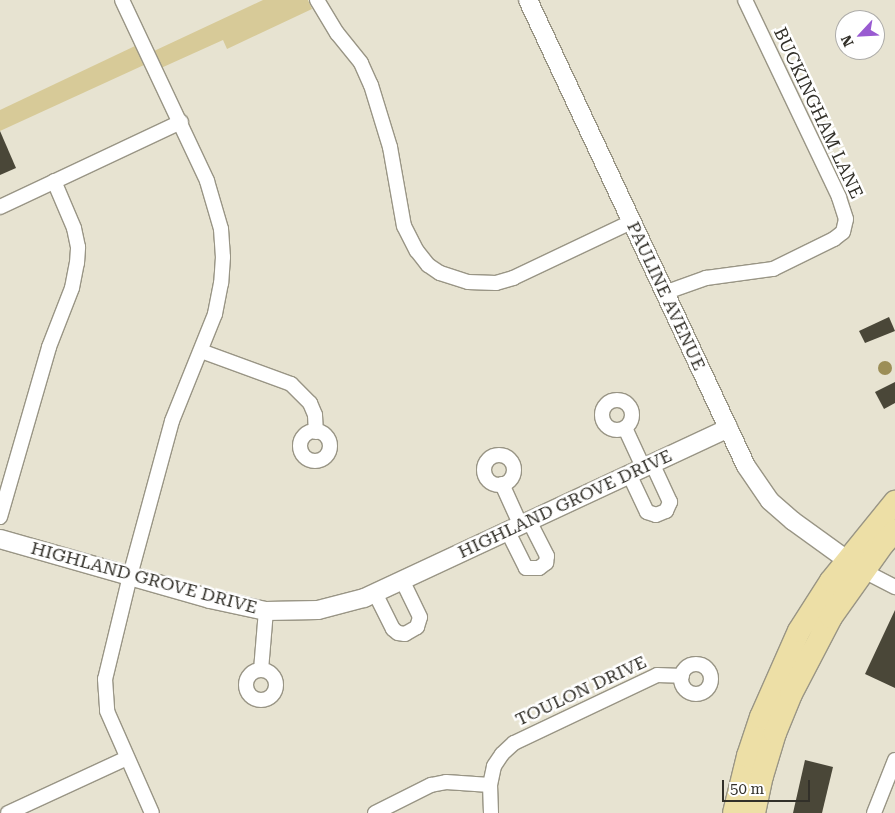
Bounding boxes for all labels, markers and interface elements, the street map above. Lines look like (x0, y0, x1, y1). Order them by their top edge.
north arrow (835, 10, 885, 60)
street label: BUCKINGHAM LANE (769, 24, 867, 202)
street label: PAULINE AVENUE (622, 218, 710, 374)
street label: HIGHLAND GROVE DRIVE (455, 445, 675, 563)
street label: HIGHLAND GROVE DRIVE (28, 537, 260, 619)
street label: TOULON DRIVE (512, 651, 650, 731)
scale bar (725, 770, 812, 802)
text: 50 m (730, 780, 764, 798)

